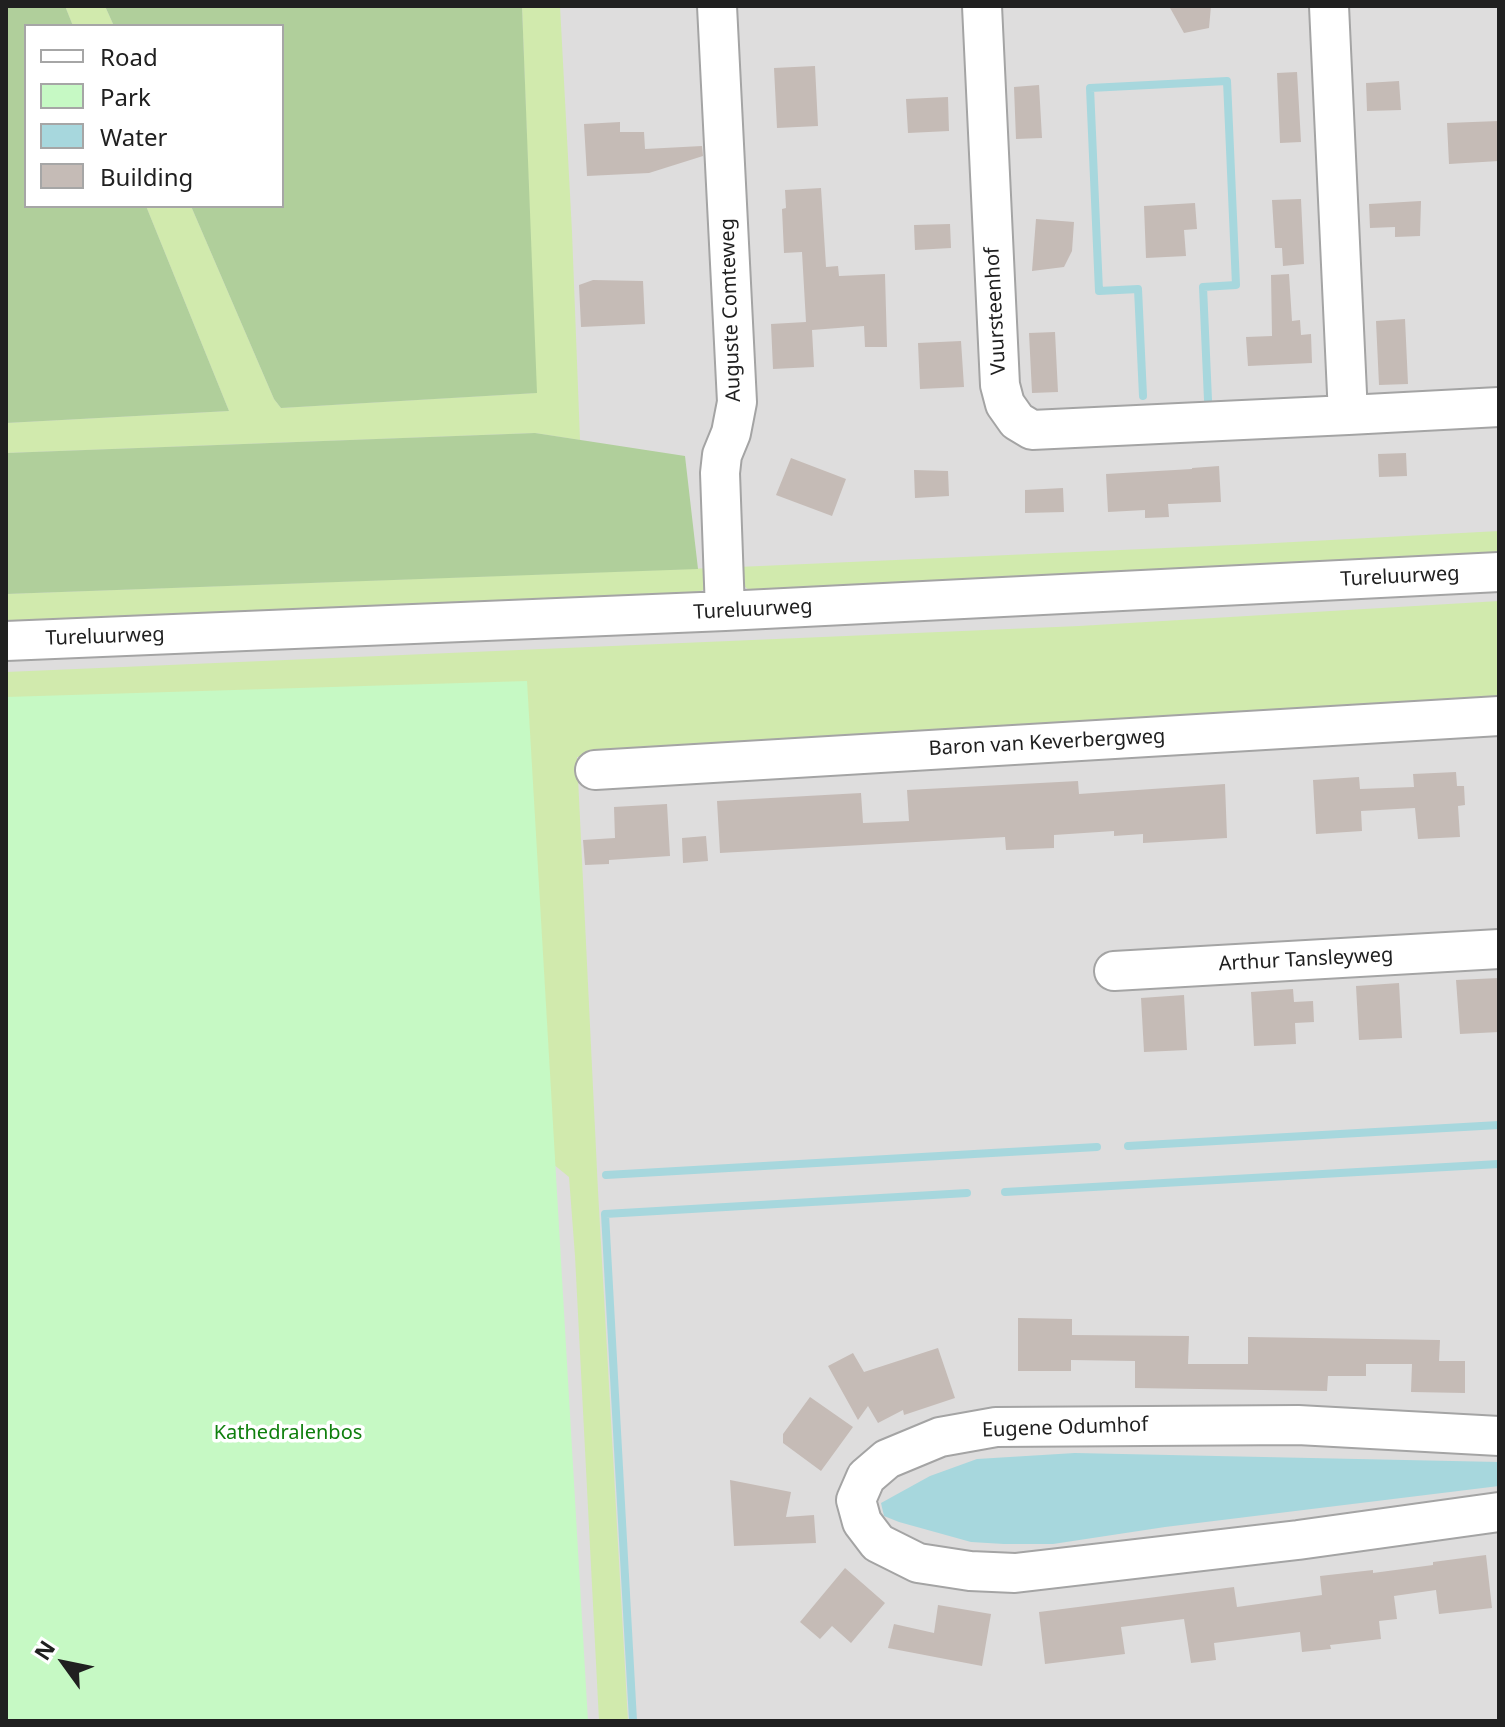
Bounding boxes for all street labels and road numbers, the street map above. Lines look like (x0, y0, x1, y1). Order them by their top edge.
street label: Auguste Comteweg (716, 218, 746, 402)
street label: Vuursteenhof (981, 247, 1011, 375)
street label: Tureluurweg (1340, 562, 1460, 592)
street label: Tureluurweg (693, 595, 813, 625)
street label: Tureluurweg (45, 623, 165, 651)
street label: Baron van Keverbergweg (928, 725, 1166, 761)
street label: Arthur Tansleyweg (1218, 943, 1394, 977)
street label: Eugene Odumhof (982, 1413, 1148, 1443)

